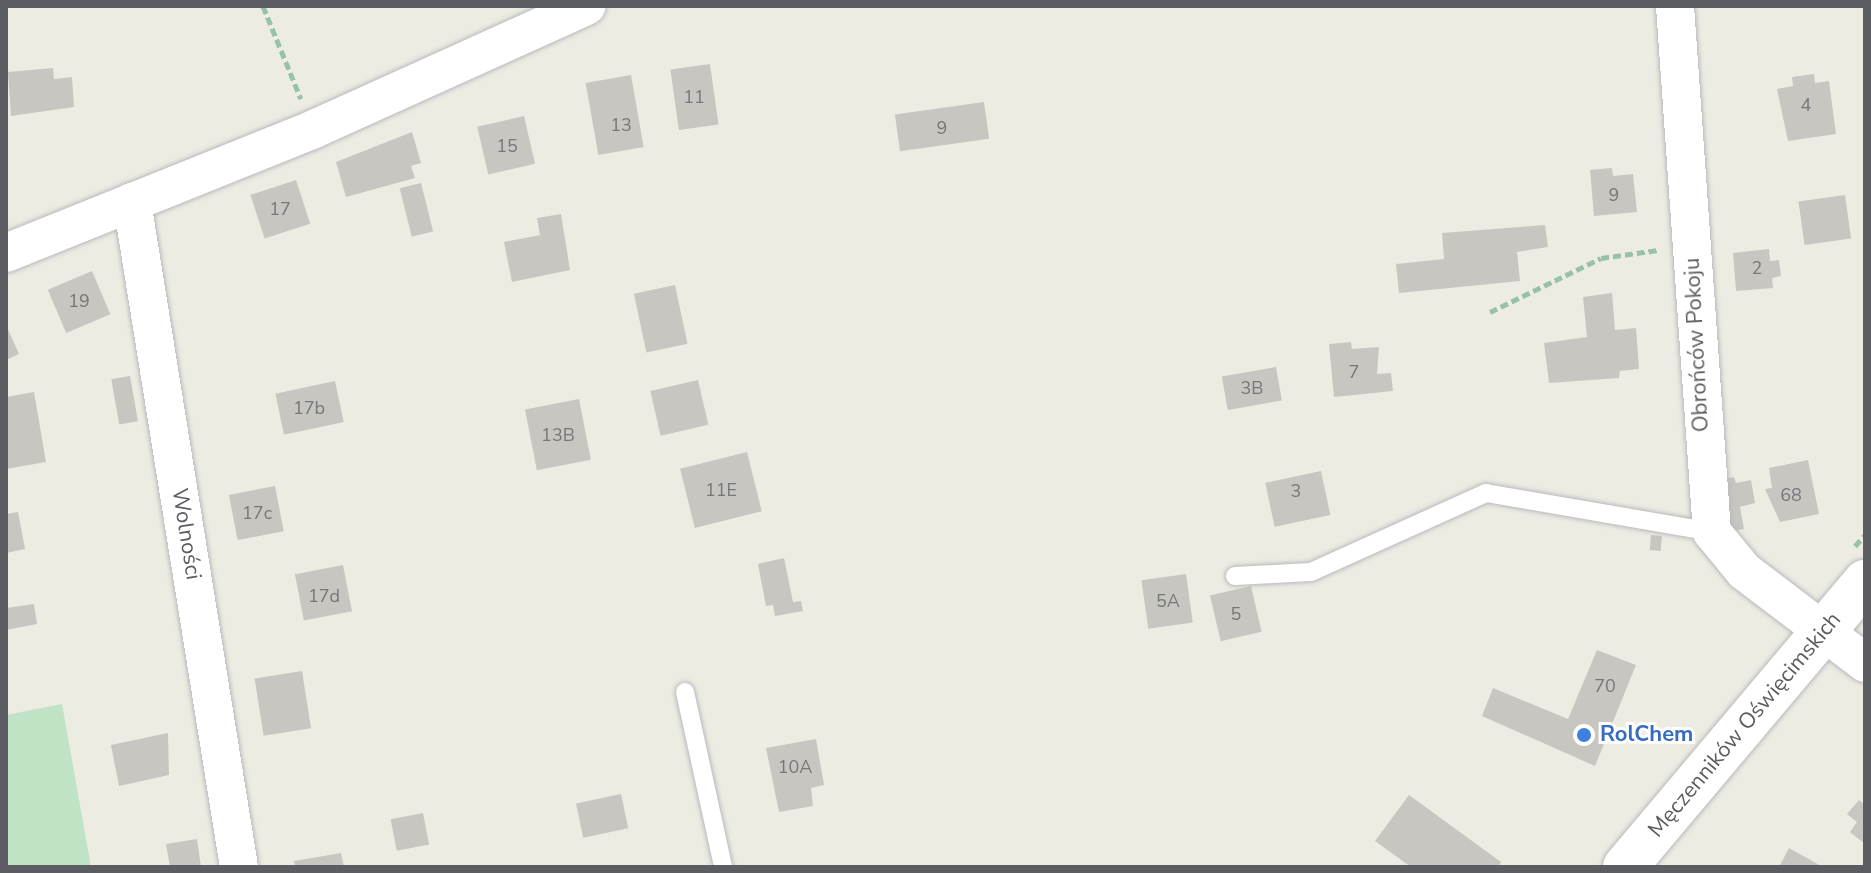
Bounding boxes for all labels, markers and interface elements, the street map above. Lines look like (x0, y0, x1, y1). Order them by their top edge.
house number: 11 (683, 86, 705, 108)
house number: 4 (1801, 94, 1811, 116)
house number: 13 (610, 114, 632, 136)
house number: 9 (937, 117, 947, 139)
house number: 15 (496, 135, 518, 157)
house number: 9 (1609, 184, 1619, 206)
house number: 17 (269, 198, 291, 220)
street label: Obrońców Pokoju (1679, 257, 1715, 433)
house number: 2 (1752, 257, 1762, 279)
house number: 19 (68, 290, 90, 312)
house number: 7 (1349, 361, 1359, 383)
house number: 3B (1241, 377, 1263, 399)
house number: 17b (293, 397, 325, 419)
house number: 13B (541, 424, 575, 446)
house number: 11E (705, 479, 737, 501)
house number: 3 (1291, 480, 1301, 502)
house number: 68 (1780, 484, 1802, 506)
street label: Wolności (166, 486, 206, 582)
house number: 17c (242, 502, 272, 524)
house number: 17d (308, 585, 340, 607)
house number: 5A (1156, 590, 1180, 612)
house number: 5 (1231, 603, 1241, 625)
street label: Męczenników Oświęcimskich (1643, 607, 1847, 843)
house number: 70 (1594, 675, 1616, 697)
place label: RolChem (1600, 722, 1693, 748)
marker: RolChem (1575, 726, 1593, 744)
house number: 10A (778, 756, 812, 778)

